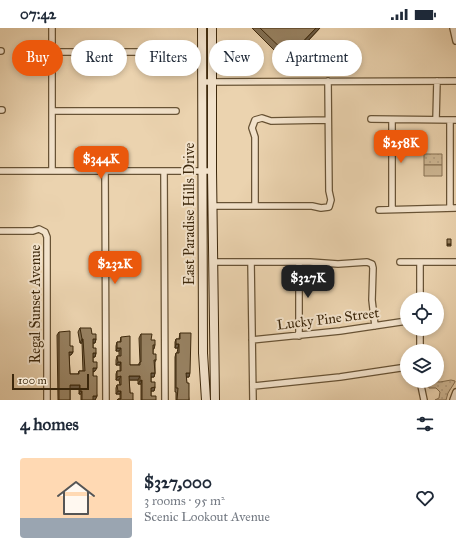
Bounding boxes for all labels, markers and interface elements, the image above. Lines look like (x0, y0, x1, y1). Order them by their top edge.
text: 07:42 (20, 5, 56, 23)
chip: Buy (12, 40, 63, 76)
chip: Rent (71, 40, 127, 76)
chip: Filters (135, 40, 201, 76)
chip: New (209, 40, 264, 76)
chip: Apartment (272, 40, 362, 76)
pin: $258K (373, 130, 429, 164)
text: $258K (383, 135, 419, 151)
street label: East Paradise Hills Drive (181, 142, 198, 285)
pin: $344K (73, 146, 129, 180)
text: $344K (83, 151, 119, 167)
street label: Regal Sunset Avenue (27, 244, 44, 363)
pin: $232K (87, 251, 143, 285)
text: $232K (97, 256, 133, 272)
pin: $327K (280, 265, 336, 299)
text: $327K (290, 270, 326, 286)
map controls (400, 292, 444, 388)
button: locate (400, 292, 444, 336)
street label: Lucky Pine Street (276, 304, 380, 334)
button: layers (400, 344, 444, 388)
scale bar (12, 372, 89, 391)
text: 100 m (18, 374, 47, 387)
icon: filters (414, 413, 436, 435)
text: 4 homes (20, 414, 79, 435)
text: $327,000 (144, 472, 212, 493)
icon: home (52, 474, 100, 522)
icon: heart (414, 487, 436, 509)
text: 3 rooms · 95 m² (144, 493, 225, 509)
text: Scenic Lookout Avenue (144, 509, 270, 525)

